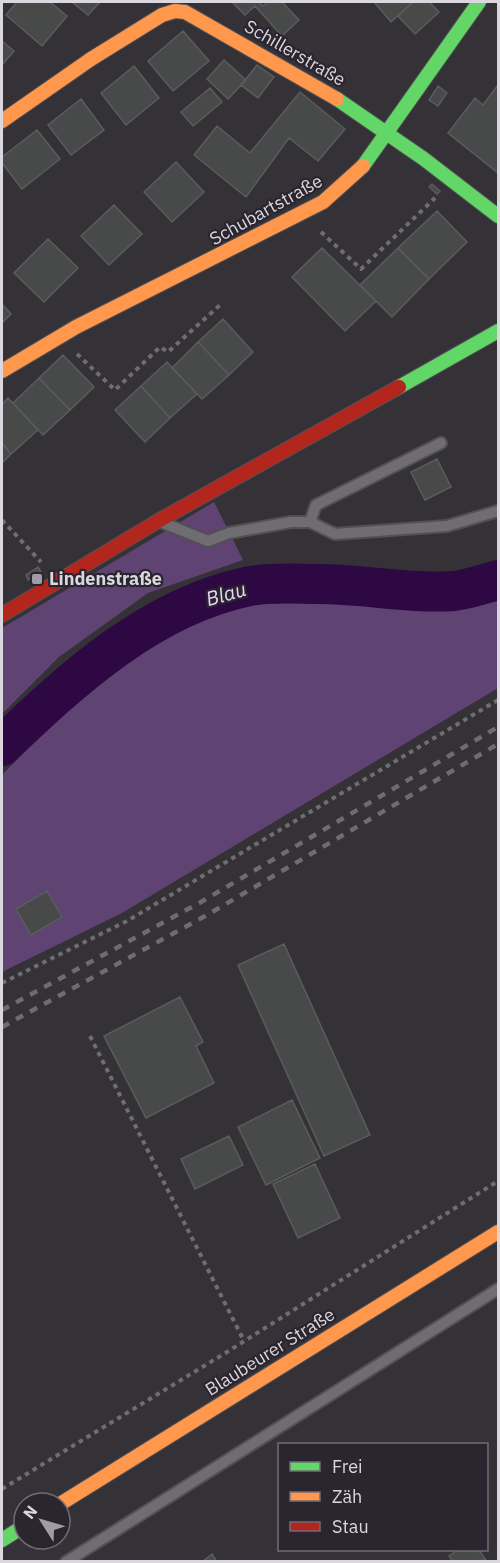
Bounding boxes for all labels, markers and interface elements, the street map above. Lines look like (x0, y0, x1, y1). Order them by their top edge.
street label: Schillerstraße (241, 14, 350, 91)
street label: Schubartstraße (205, 169, 326, 250)
place label: Lindenstraße (49, 567, 162, 590)
marker: Lindenstraße (30, 572, 44, 586)
water label: Blau (203, 575, 249, 612)
street label: Blaubeurer Straße (201, 1302, 339, 1401)
legend (278, 1443, 488, 1551)
text: Frei (332, 1455, 363, 1478)
text: Zäh (332, 1485, 362, 1508)
north arrow (12, 1491, 72, 1551)
text: N (19, 1501, 41, 1523)
text: Stau (332, 1515, 369, 1538)

